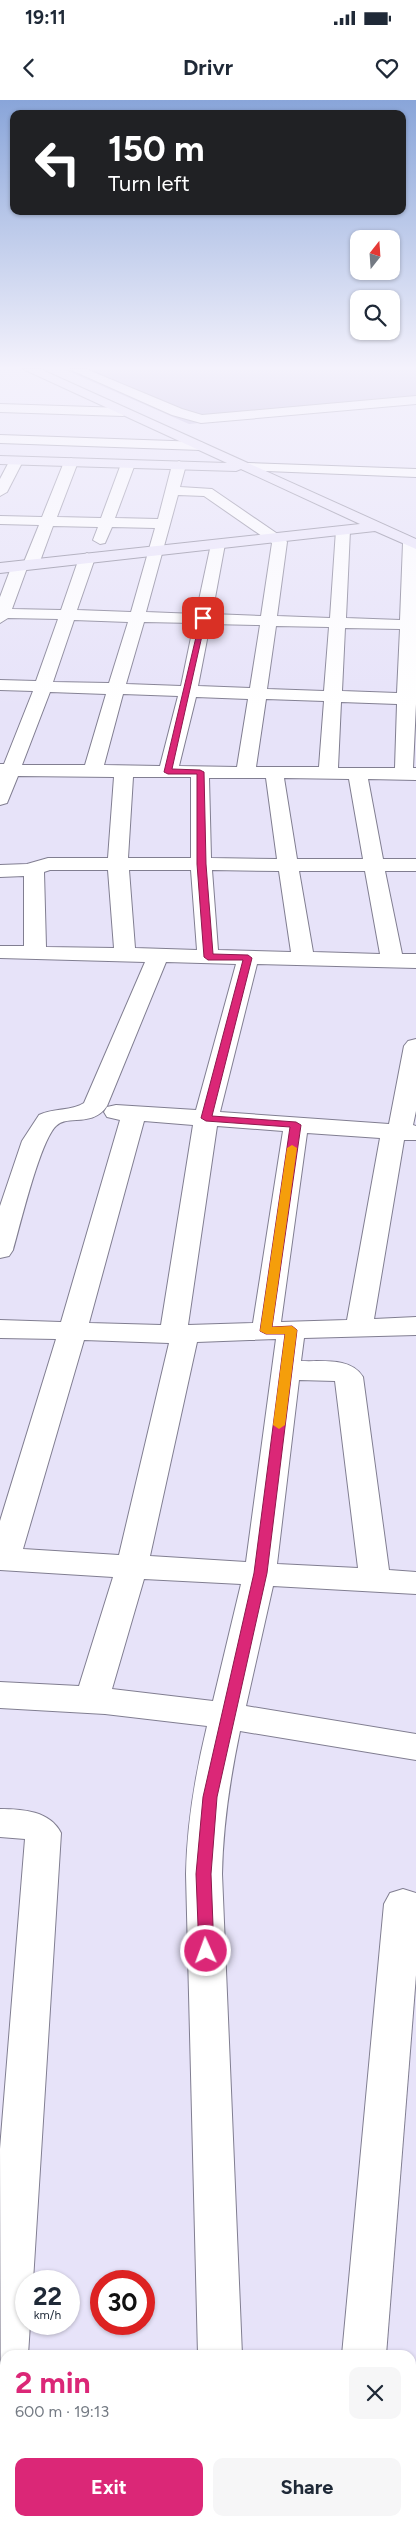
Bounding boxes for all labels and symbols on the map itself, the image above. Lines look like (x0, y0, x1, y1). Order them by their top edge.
north arrow (350, 230, 400, 280)
pin (182, 597, 224, 639)
position arrow (179, 1924, 231, 1976)
speed limit sign: 30 (90, 2270, 155, 2335)

